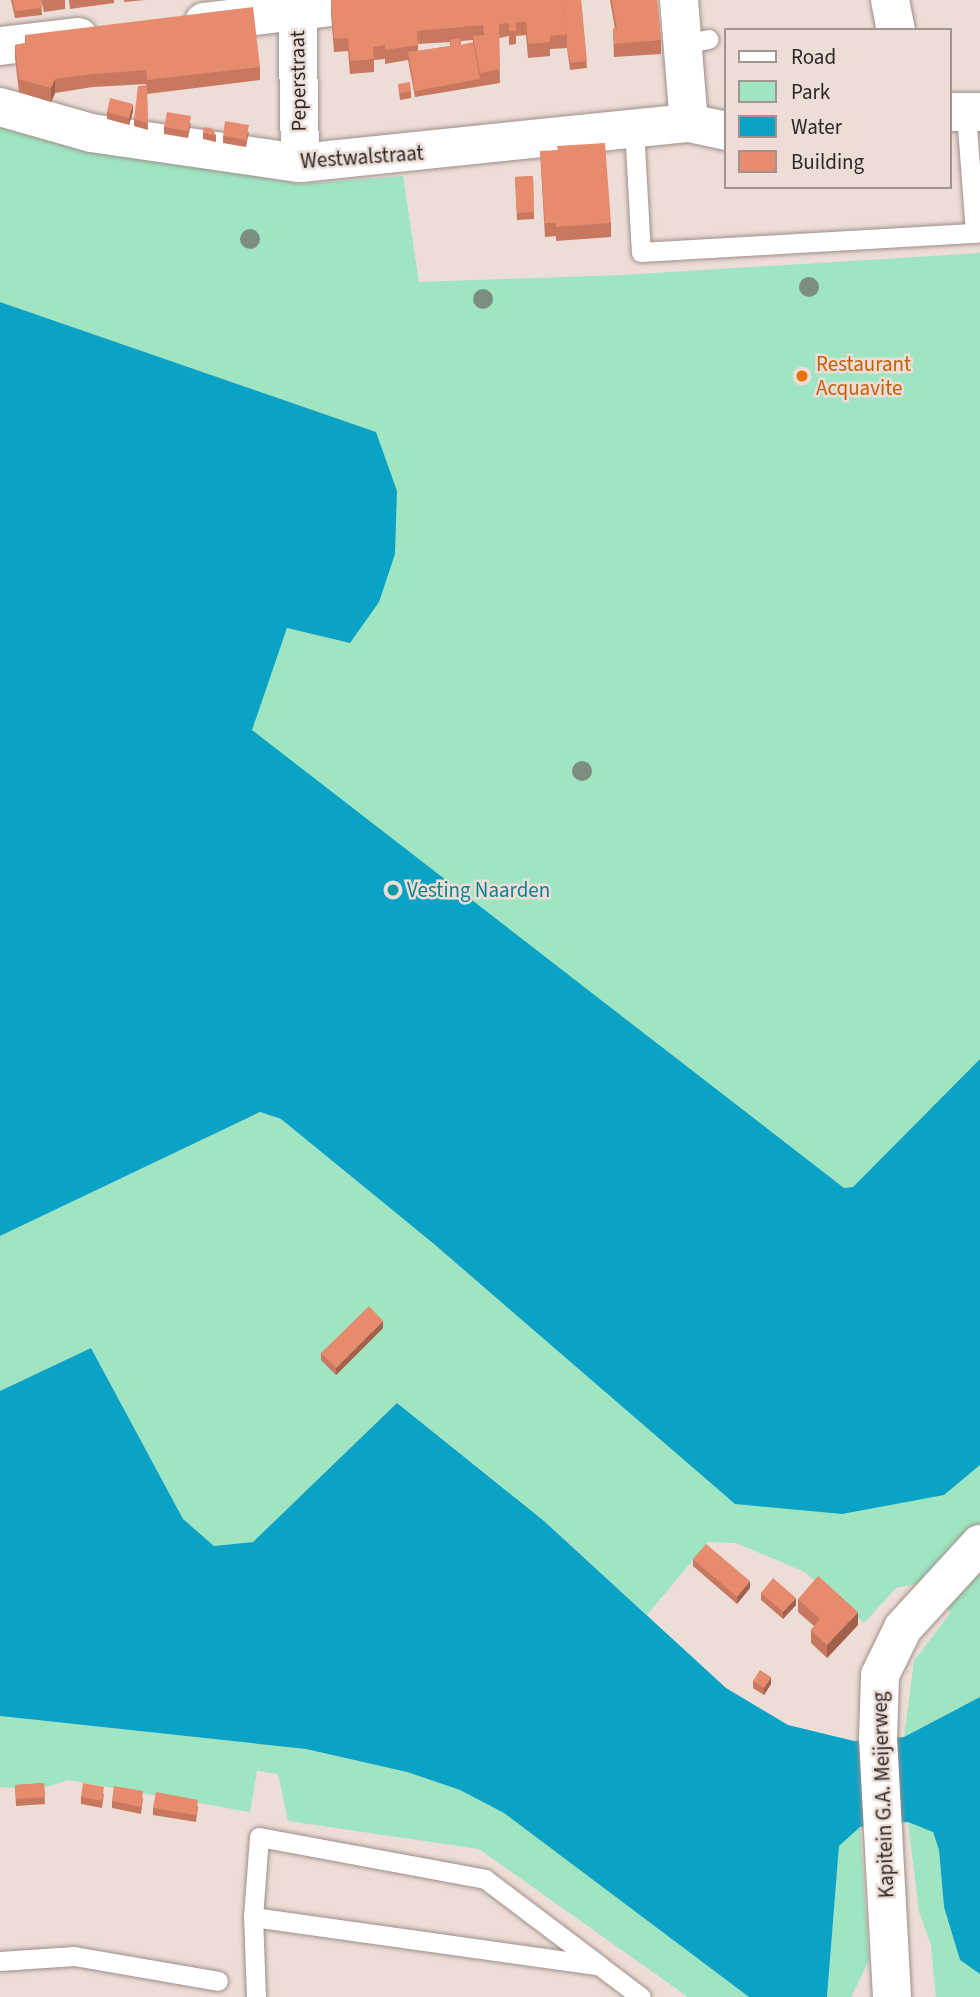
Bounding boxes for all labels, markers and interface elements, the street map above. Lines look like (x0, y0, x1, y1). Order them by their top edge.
legend (724, 28, 952, 189)
street label: Peperstraat (285, 30, 311, 132)
text: Road (791, 42, 836, 72)
text: Park (791, 77, 830, 107)
text: Water (791, 112, 842, 142)
street label: Westwalstraat (300, 140, 424, 174)
text: Building (791, 147, 864, 177)
place label: Restaurant Acquavite (816, 351, 911, 401)
marker: Restaurant Acquavite (794, 368, 810, 384)
place label: Vesting Naarden (407, 877, 550, 903)
marker: Vesting Naarden (385, 882, 401, 898)
street label: Kapitein G.A. Meijerweg (867, 1691, 899, 1899)

